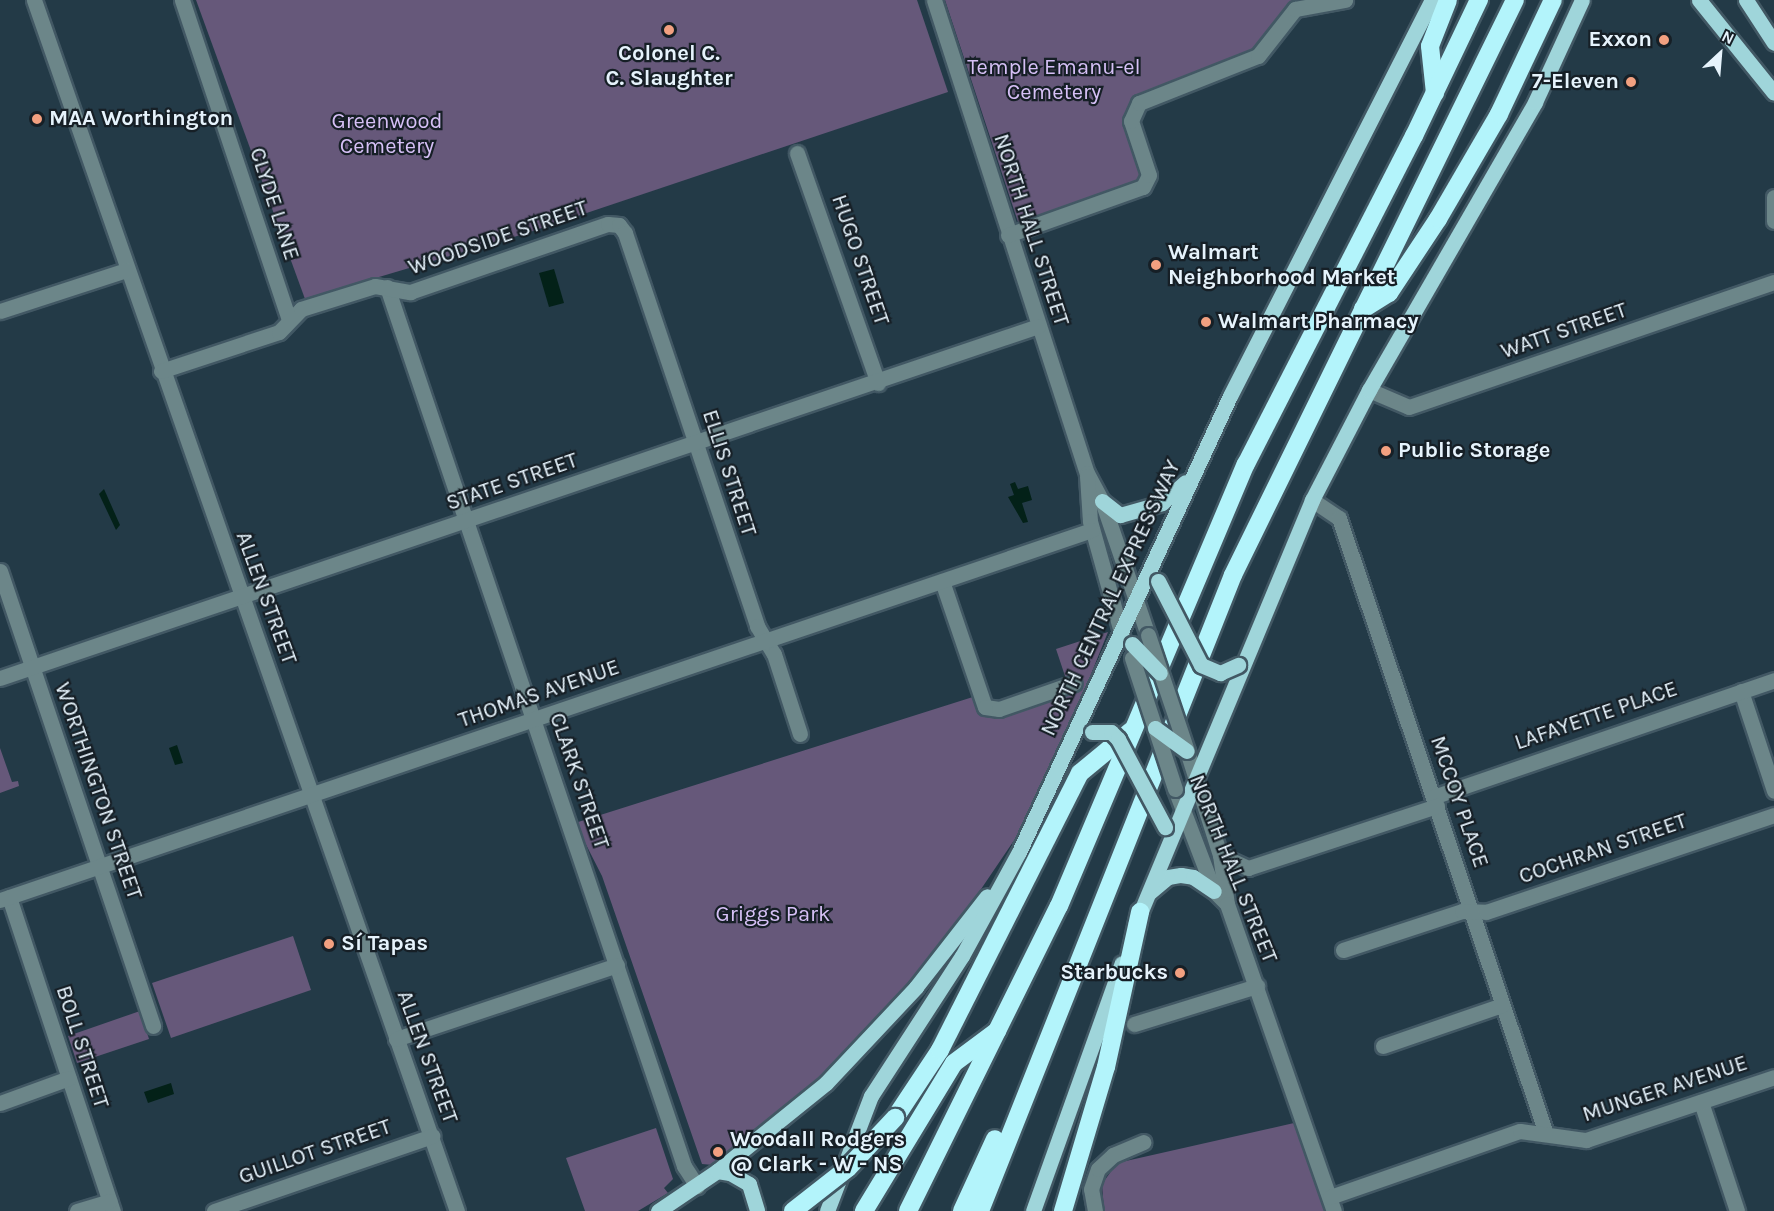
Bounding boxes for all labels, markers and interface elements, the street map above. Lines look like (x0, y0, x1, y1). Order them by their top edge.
marker: Colonel C. C. Slaughter (662, 23, 676, 37)
north arrow (1690, 24, 1750, 84)
text: N (1719, 26, 1737, 48)
place label: Exxon (1589, 27, 1652, 53)
marker: Exxon (1657, 33, 1671, 47)
place label: Colonel C. C. Slaughter (605, 40, 733, 92)
park label: Temple Emanu-el Cemetery (967, 54, 1141, 106)
place label: 7-Eleven (1532, 69, 1619, 95)
marker: 7-Eleven (1624, 75, 1638, 89)
place label: MAA Worthington (49, 106, 233, 132)
park label: Greenwood Cemetery (331, 108, 443, 160)
marker: MAA Worthington (30, 112, 44, 126)
street label: NORTH HALL STREET (987, 131, 1075, 329)
street label: CLYDE LANE (243, 144, 305, 264)
street label: HUGO STREET (825, 191, 895, 329)
street label: WOODSIDE STREET (405, 195, 591, 281)
place label: Walmart Neighborhood Market (1168, 239, 1396, 290)
marker: Walmart Neighborhood Market (1149, 258, 1163, 272)
street label: WATT STREET (1498, 297, 1630, 365)
place label: Walmart Pharmacy (1218, 309, 1419, 335)
marker: Walmart Pharmacy (1199, 315, 1213, 329)
street label: ELLIS STREET (696, 407, 762, 539)
place label: Public Storage (1398, 438, 1550, 464)
marker: Public Storage (1379, 444, 1393, 458)
street label: STATE STREET (443, 447, 581, 517)
street label: NORTH CENTRAL EXPRESSWAY (1035, 456, 1187, 740)
street label: ALLEN STREET (230, 528, 302, 668)
street label: THOMAS AVENUE (455, 654, 623, 734)
street label: LAFAYETTE PLACE (1511, 676, 1681, 756)
street label: WORTHINGTON STREET (48, 679, 148, 903)
street label: CLARK STREET (543, 710, 615, 852)
street label: MCCOY PLACE (1424, 733, 1494, 871)
street label: NORTH HALL STREET (1183, 771, 1283, 967)
street label: COCHRAN STREET (1516, 808, 1690, 890)
park label: Griggs Park (716, 902, 830, 928)
place label: Sí Tapas (341, 931, 428, 957)
marker: Sí Tapas (322, 937, 336, 951)
place label: Starbucks (1060, 960, 1168, 986)
marker: Starbucks (1173, 966, 1187, 980)
street label: BOLL STREET (50, 982, 114, 1112)
street label: ALLEN STREET (391, 987, 463, 1127)
street label: MUNGER AVENUE (1579, 1050, 1751, 1128)
street label: GUILLOT STREET (235, 1114, 395, 1190)
place label: Woodall Rodgers @ Clark - W - NS (730, 1126, 905, 1178)
marker: Woodall Rodgers @ Clark - W - NS (711, 1145, 725, 1159)

